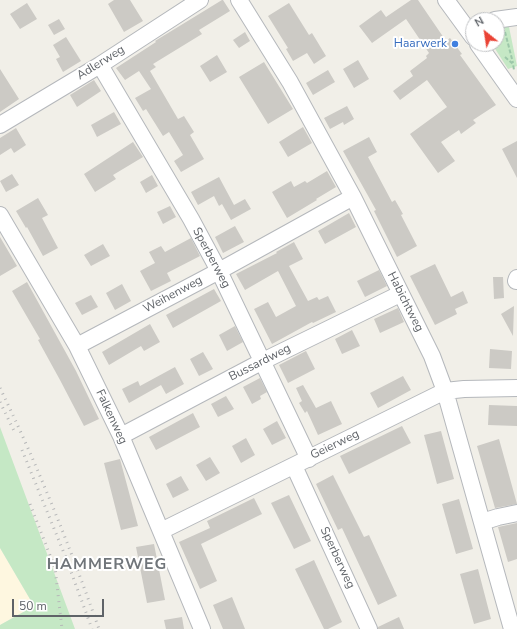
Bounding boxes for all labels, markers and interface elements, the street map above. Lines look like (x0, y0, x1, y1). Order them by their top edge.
north arrow (465, 12, 505, 52)
text: N (472, 13, 487, 31)
place label: Haarwerk (394, 37, 447, 51)
marker: Haarwerk (450, 39, 460, 49)
street label: Adlerweg (74, 43, 128, 83)
street label: Sperberweg (189, 225, 233, 291)
street label: Habichtweg (384, 270, 426, 334)
street label: Weihenweg (141, 273, 205, 317)
street label: Bussardweg (227, 341, 293, 385)
street label: Falkenweg (92, 387, 130, 447)
street label: Geierweg (308, 427, 362, 463)
street label: Sperberweg (316, 525, 358, 591)
district label: HAMMERWEG (47, 555, 167, 575)
scale bar (14, 591, 106, 617)
text: 50 m (19, 598, 47, 614)

